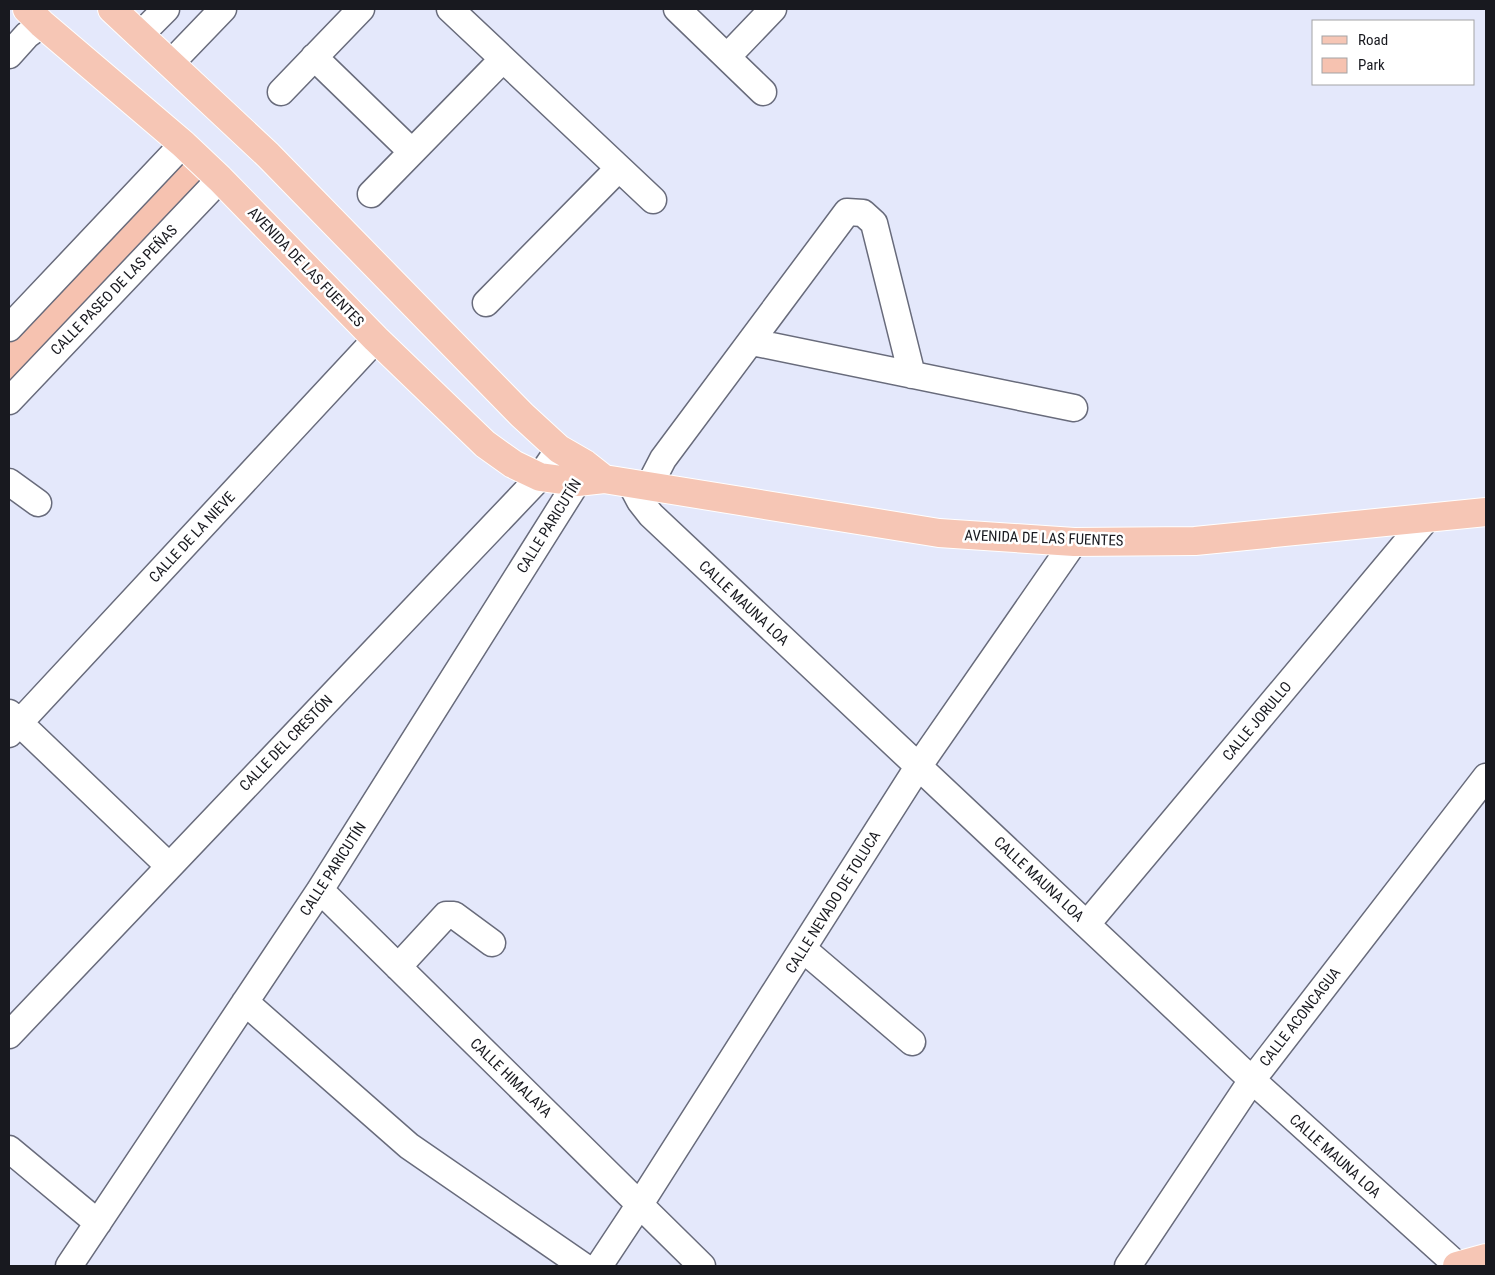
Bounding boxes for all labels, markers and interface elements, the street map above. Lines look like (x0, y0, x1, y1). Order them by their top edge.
legend (1312, 20, 1475, 85)
text: Road (1358, 31, 1388, 49)
text: Park (1358, 56, 1385, 74)
street label: AVENIDA DE LAS FUENTES (244, 203, 368, 331)
street label: CALLE PASEO DE LAS PEÑAS (47, 221, 181, 359)
street label: CALLE PARICUTÍN (513, 476, 585, 576)
street label: CALLE DE LA NIEVE (145, 488, 239, 586)
street label: AVENIDA DE LAS FUENTES (964, 526, 1124, 550)
street label: CALLE MAUNA LOA (695, 557, 793, 650)
street label: CALLE JORULLO (1219, 678, 1295, 764)
street label: CALLE DEL CRESTÓN (236, 691, 336, 795)
street label: CALLE PARICUTÍN (296, 819, 370, 919)
street label: CALLE NEVADO DE TOLUCA (782, 827, 884, 977)
street label: CALLE MAUNA LOA (990, 833, 1088, 926)
street label: CALLE ACONCAGUA (1256, 964, 1344, 1070)
street label: CALLE HIMALAYA (466, 1035, 556, 1122)
street label: CALLE MAUNA LOA (1286, 1110, 1385, 1202)

